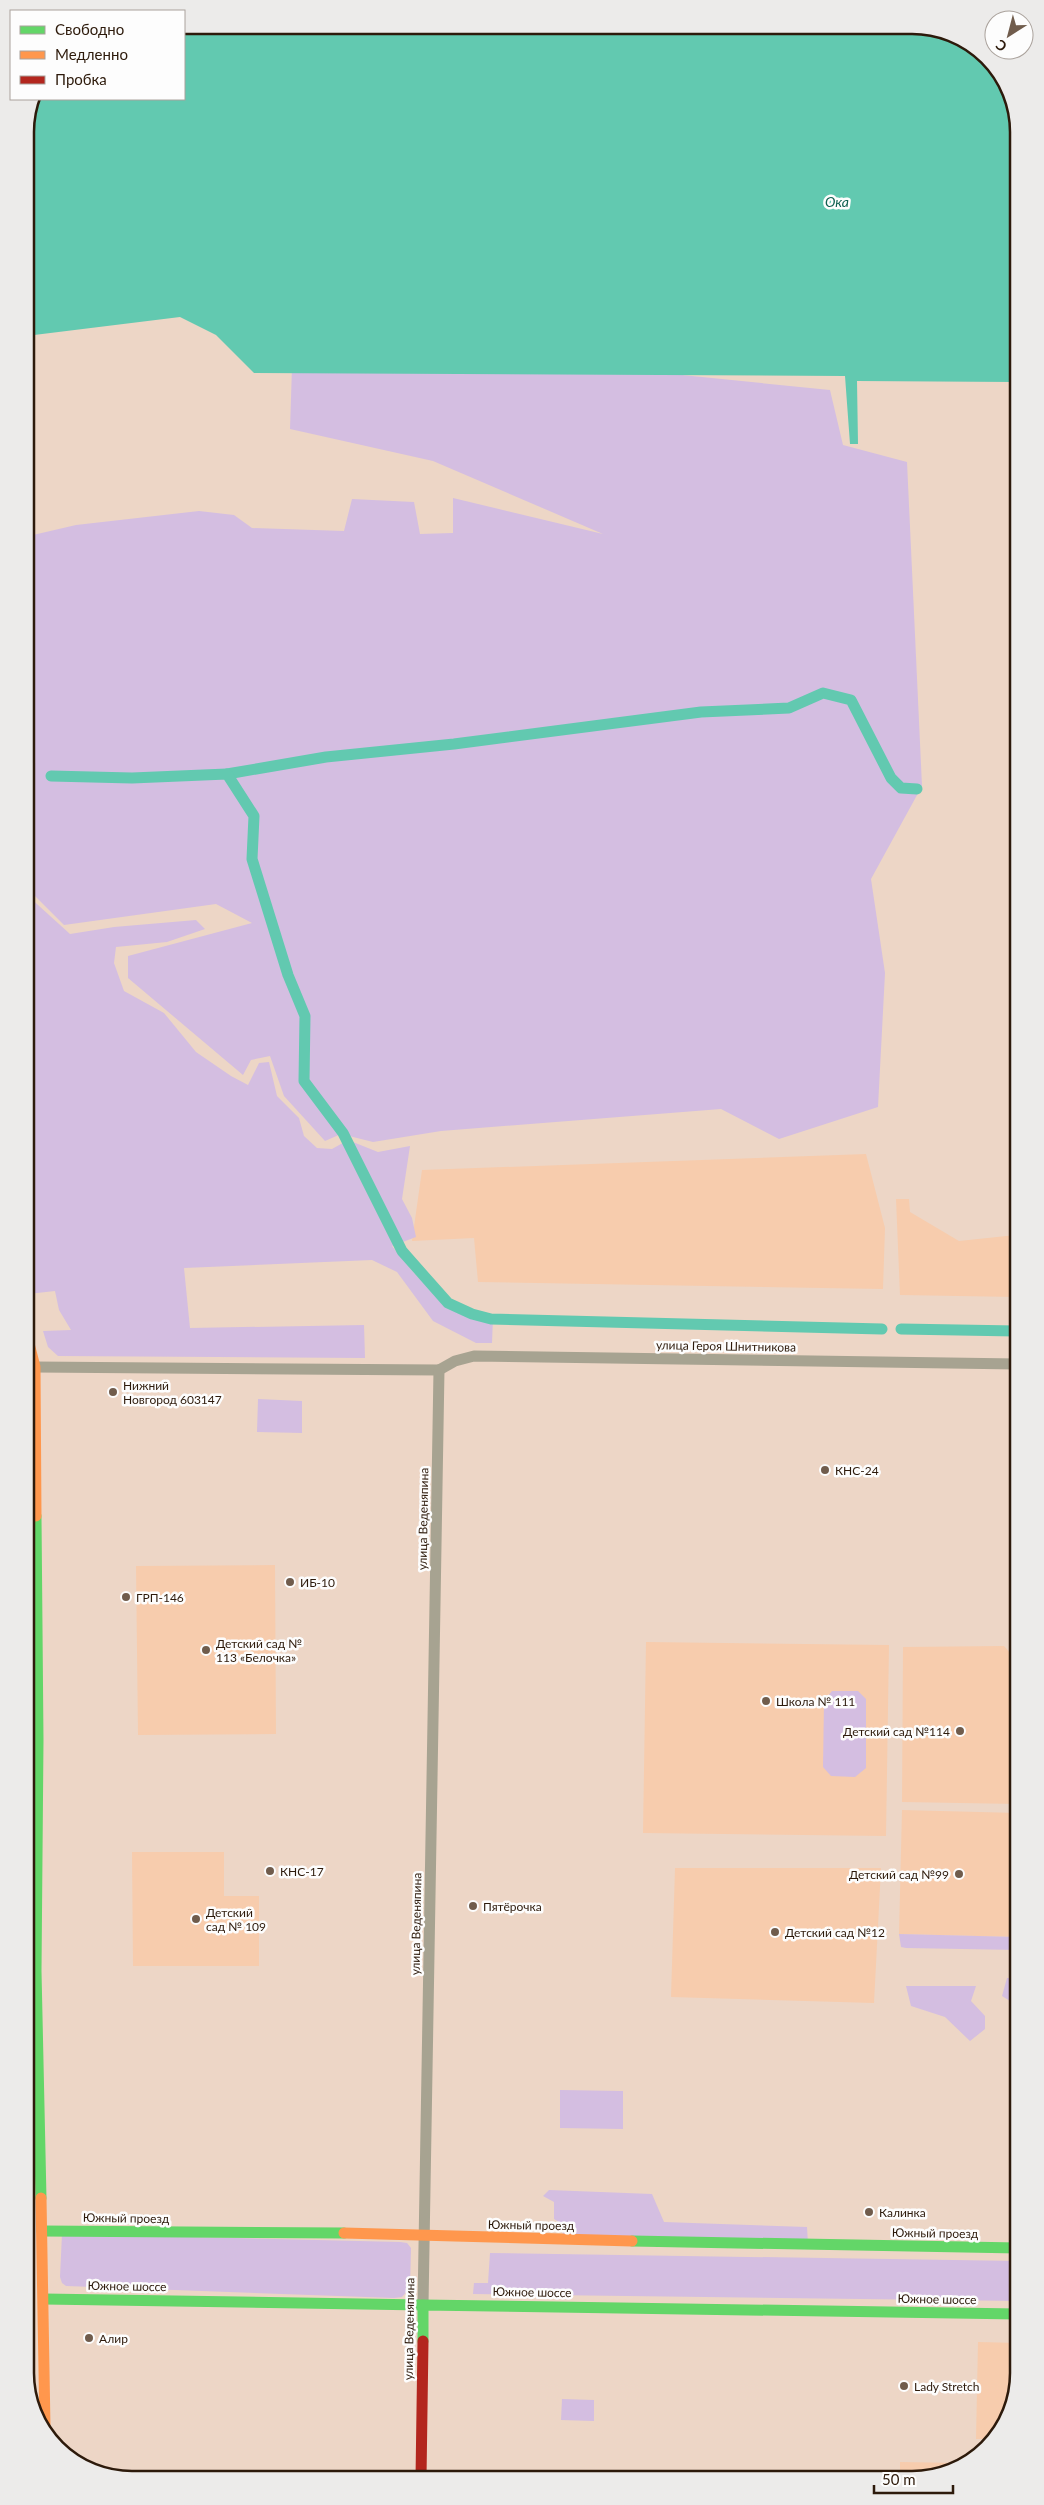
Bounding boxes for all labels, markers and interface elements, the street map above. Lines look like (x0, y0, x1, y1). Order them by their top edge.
legend (10, 10, 185, 100)
north arrow (984, 10, 1034, 60)
text: Свободно (55, 20, 124, 38)
text: С (992, 36, 1010, 56)
text: Медленно (55, 45, 128, 63)
text: Пробка (55, 70, 107, 88)
water label: Ока (825, 193, 849, 210)
street label: улица Героя Шнитникова (656, 1337, 796, 1355)
place label: Нижний Новгород 603147 (123, 1378, 222, 1407)
marker: Нижний Новгород 603147 (107, 1386, 119, 1398)
place label: КНС-24 (835, 1463, 879, 1478)
marker: КНС-24 (819, 1464, 831, 1476)
street label: улица Веденяпина (415, 1468, 431, 1570)
place label: ИБ-10 (300, 1575, 335, 1590)
marker: ИБ-10 (284, 1576, 296, 1588)
place label: ГРП-146 (136, 1590, 184, 1605)
marker: ГРП-146 (120, 1591, 132, 1603)
place label: Детский сад № 113 «Белочка» (216, 1636, 302, 1665)
marker: Детский сад № 113 «Белочка» (200, 1644, 212, 1656)
place label: Школа № 111 (776, 1694, 855, 1709)
marker: Школа № 111 (760, 1695, 772, 1707)
place label: Детский сад №114 (843, 1724, 950, 1739)
marker: Детский сад №114 (954, 1725, 966, 1737)
place label: КНС-17 (280, 1864, 324, 1879)
marker: КНС-17 (264, 1865, 276, 1877)
place label: Детский сад №99 (849, 1867, 949, 1882)
marker: Детский сад №99 (953, 1868, 965, 1880)
street label: улица Веденяпина (408, 1873, 424, 1975)
place label: Пятёрочка (483, 1899, 542, 1914)
marker: Пятёрочка (467, 1900, 479, 1912)
place label: Детский сад № 109 (206, 1905, 266, 1934)
marker: Детский сад № 109 (190, 1913, 202, 1925)
place label: Детский сад №12 (785, 1925, 885, 1940)
marker: Детский сад №12 (769, 1926, 781, 1938)
place label: Калинка (879, 2205, 926, 2220)
marker: Калинка (863, 2206, 875, 2218)
street label: Южный проезд (83, 2210, 170, 2226)
street label: Южный проезд (488, 2217, 575, 2233)
street label: Южный проезд (892, 2225, 979, 2241)
street label: Южное шоссе (87, 2278, 167, 2294)
street label: улица Веденяпина (401, 2278, 417, 2380)
street label: Южное шоссе (492, 2284, 572, 2300)
street label: Южное шоссе (897, 2291, 977, 2307)
place label: Алир (99, 2331, 128, 2346)
marker: Алир (83, 2332, 95, 2344)
place label: Lady Stretch (914, 2379, 979, 2394)
marker: Lady Stretch (898, 2380, 910, 2392)
scale bar (874, 2462, 953, 2494)
text: 50 m (882, 2470, 916, 2488)

